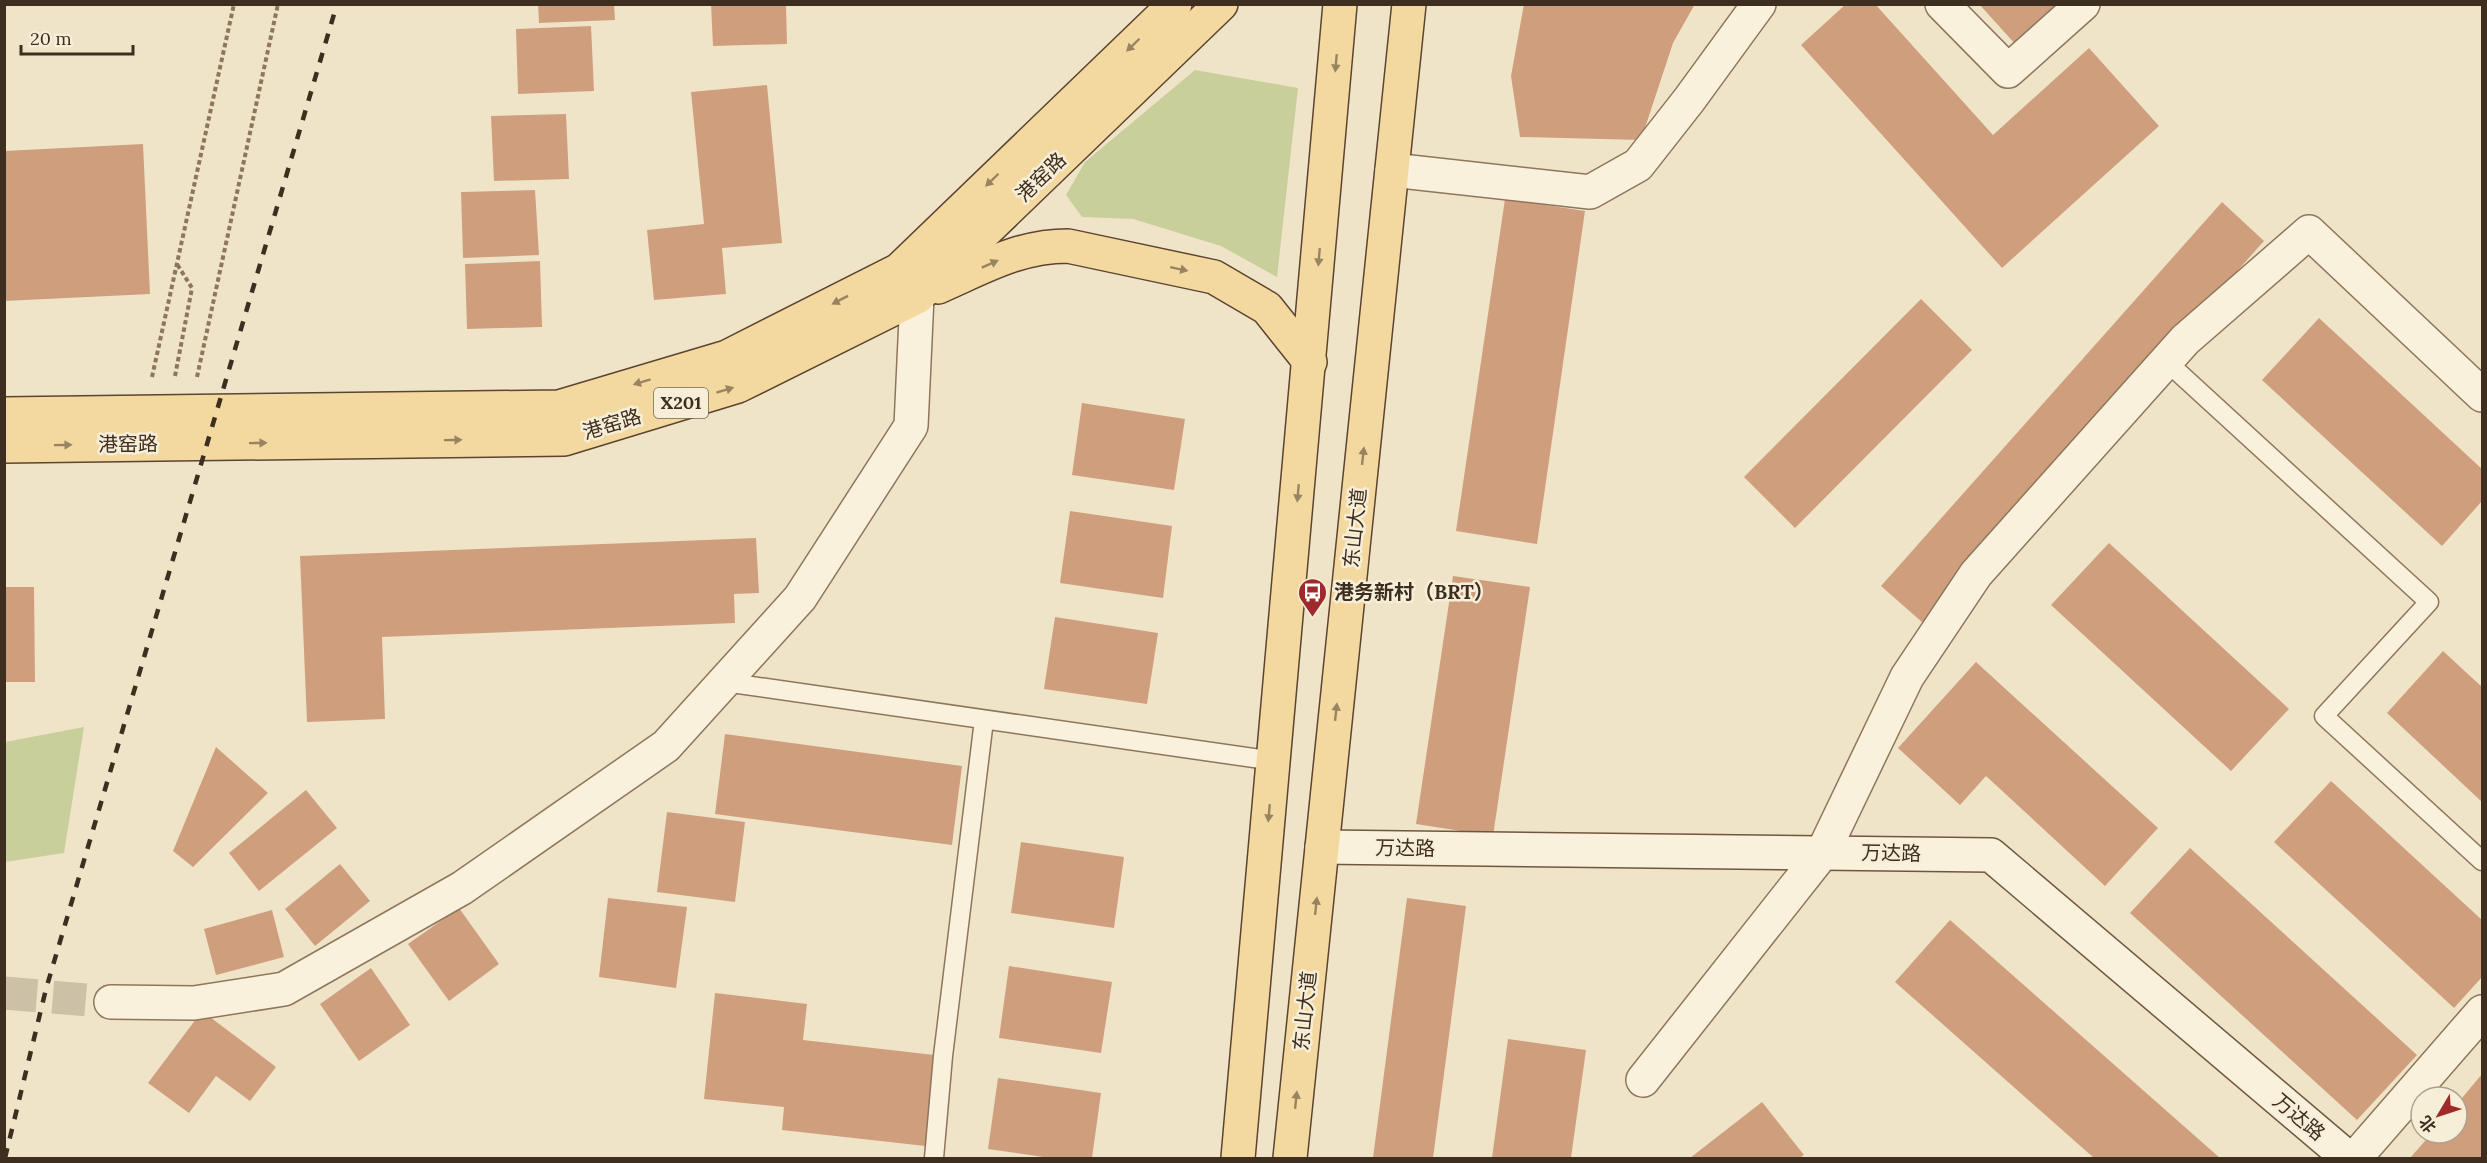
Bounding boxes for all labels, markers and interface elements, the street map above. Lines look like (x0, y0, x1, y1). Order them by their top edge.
scale bar (21, 18, 134, 56)
text: 20 m (30, 27, 72, 50)
one-way arrow (1125, 38, 1140, 52)
one-way arrow (1331, 53, 1341, 72)
street label: 港窑路 (1010, 147, 1071, 206)
one-way arrow (985, 173, 1000, 187)
one-way arrow (1314, 248, 1324, 267)
one-way arrow (981, 260, 998, 269)
one-way arrow (1170, 265, 1188, 275)
one-way arrow (832, 295, 849, 304)
one-way arrow (633, 378, 651, 387)
one-way arrow (716, 385, 734, 394)
road number: X201 (654, 388, 708, 418)
street label: 港窑路 (580, 403, 644, 444)
street label: 港窑路 (98, 430, 158, 457)
one-way arrow (443, 435, 462, 445)
one-way arrow (248, 438, 267, 448)
one-way arrow (53, 440, 72, 450)
one-way arrow (1358, 446, 1367, 465)
one-way arrow (1293, 484, 1303, 503)
street label: 东山大道 (1338, 487, 1371, 569)
bus stop icon: 港务新村（BRT） (1297, 576, 1329, 618)
place label: 港务新村（BRT） (1334, 579, 1494, 604)
one-way arrow (1331, 703, 1341, 722)
one-way arrow (1264, 803, 1274, 822)
street label: 万达路 (1375, 834, 1435, 861)
street label: 万达路 (1861, 839, 1921, 866)
one-way arrow (1311, 897, 1321, 916)
street label: 东山大道 (1288, 970, 1321, 1052)
north arrow (2409, 1085, 2469, 1145)
street label: 万达路 (2268, 1088, 2330, 1145)
one-way arrow (1291, 1091, 1301, 1110)
text: 北 (2415, 1112, 2440, 1137)

